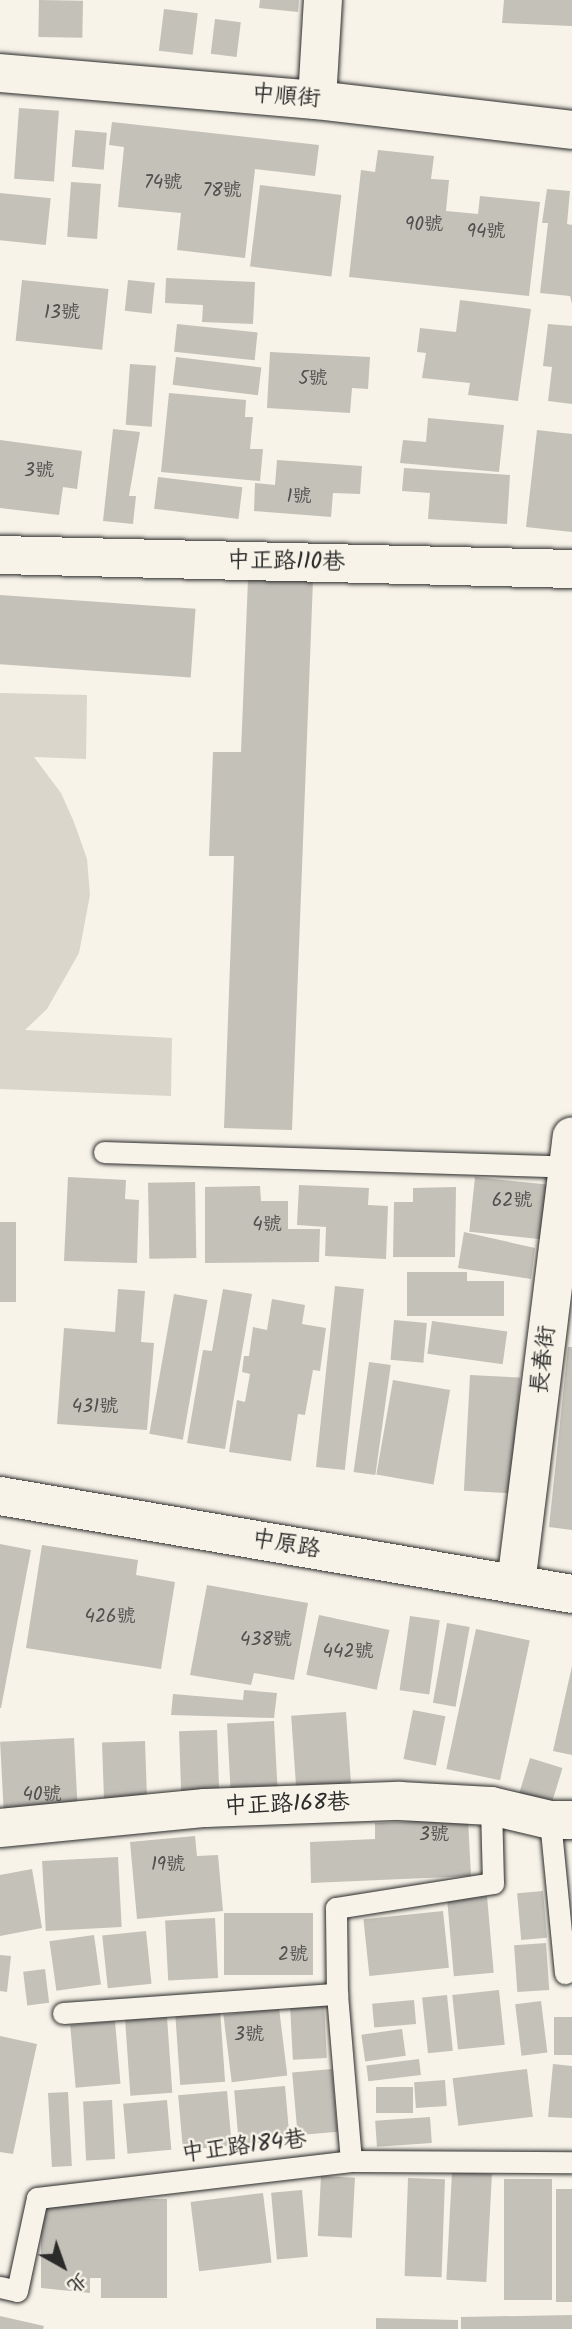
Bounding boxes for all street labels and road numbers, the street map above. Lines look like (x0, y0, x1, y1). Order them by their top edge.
street label: 中順街 (250, 80, 322, 114)
street label: 中正路110巷 (227, 547, 345, 577)
street label: 長春街 (526, 1324, 562, 1396)
street label: 中原路 (250, 1525, 322, 1565)
street label: 中正路168巷 (224, 1789, 350, 1821)
street label: 中正路184巷 (180, 2126, 308, 2168)

